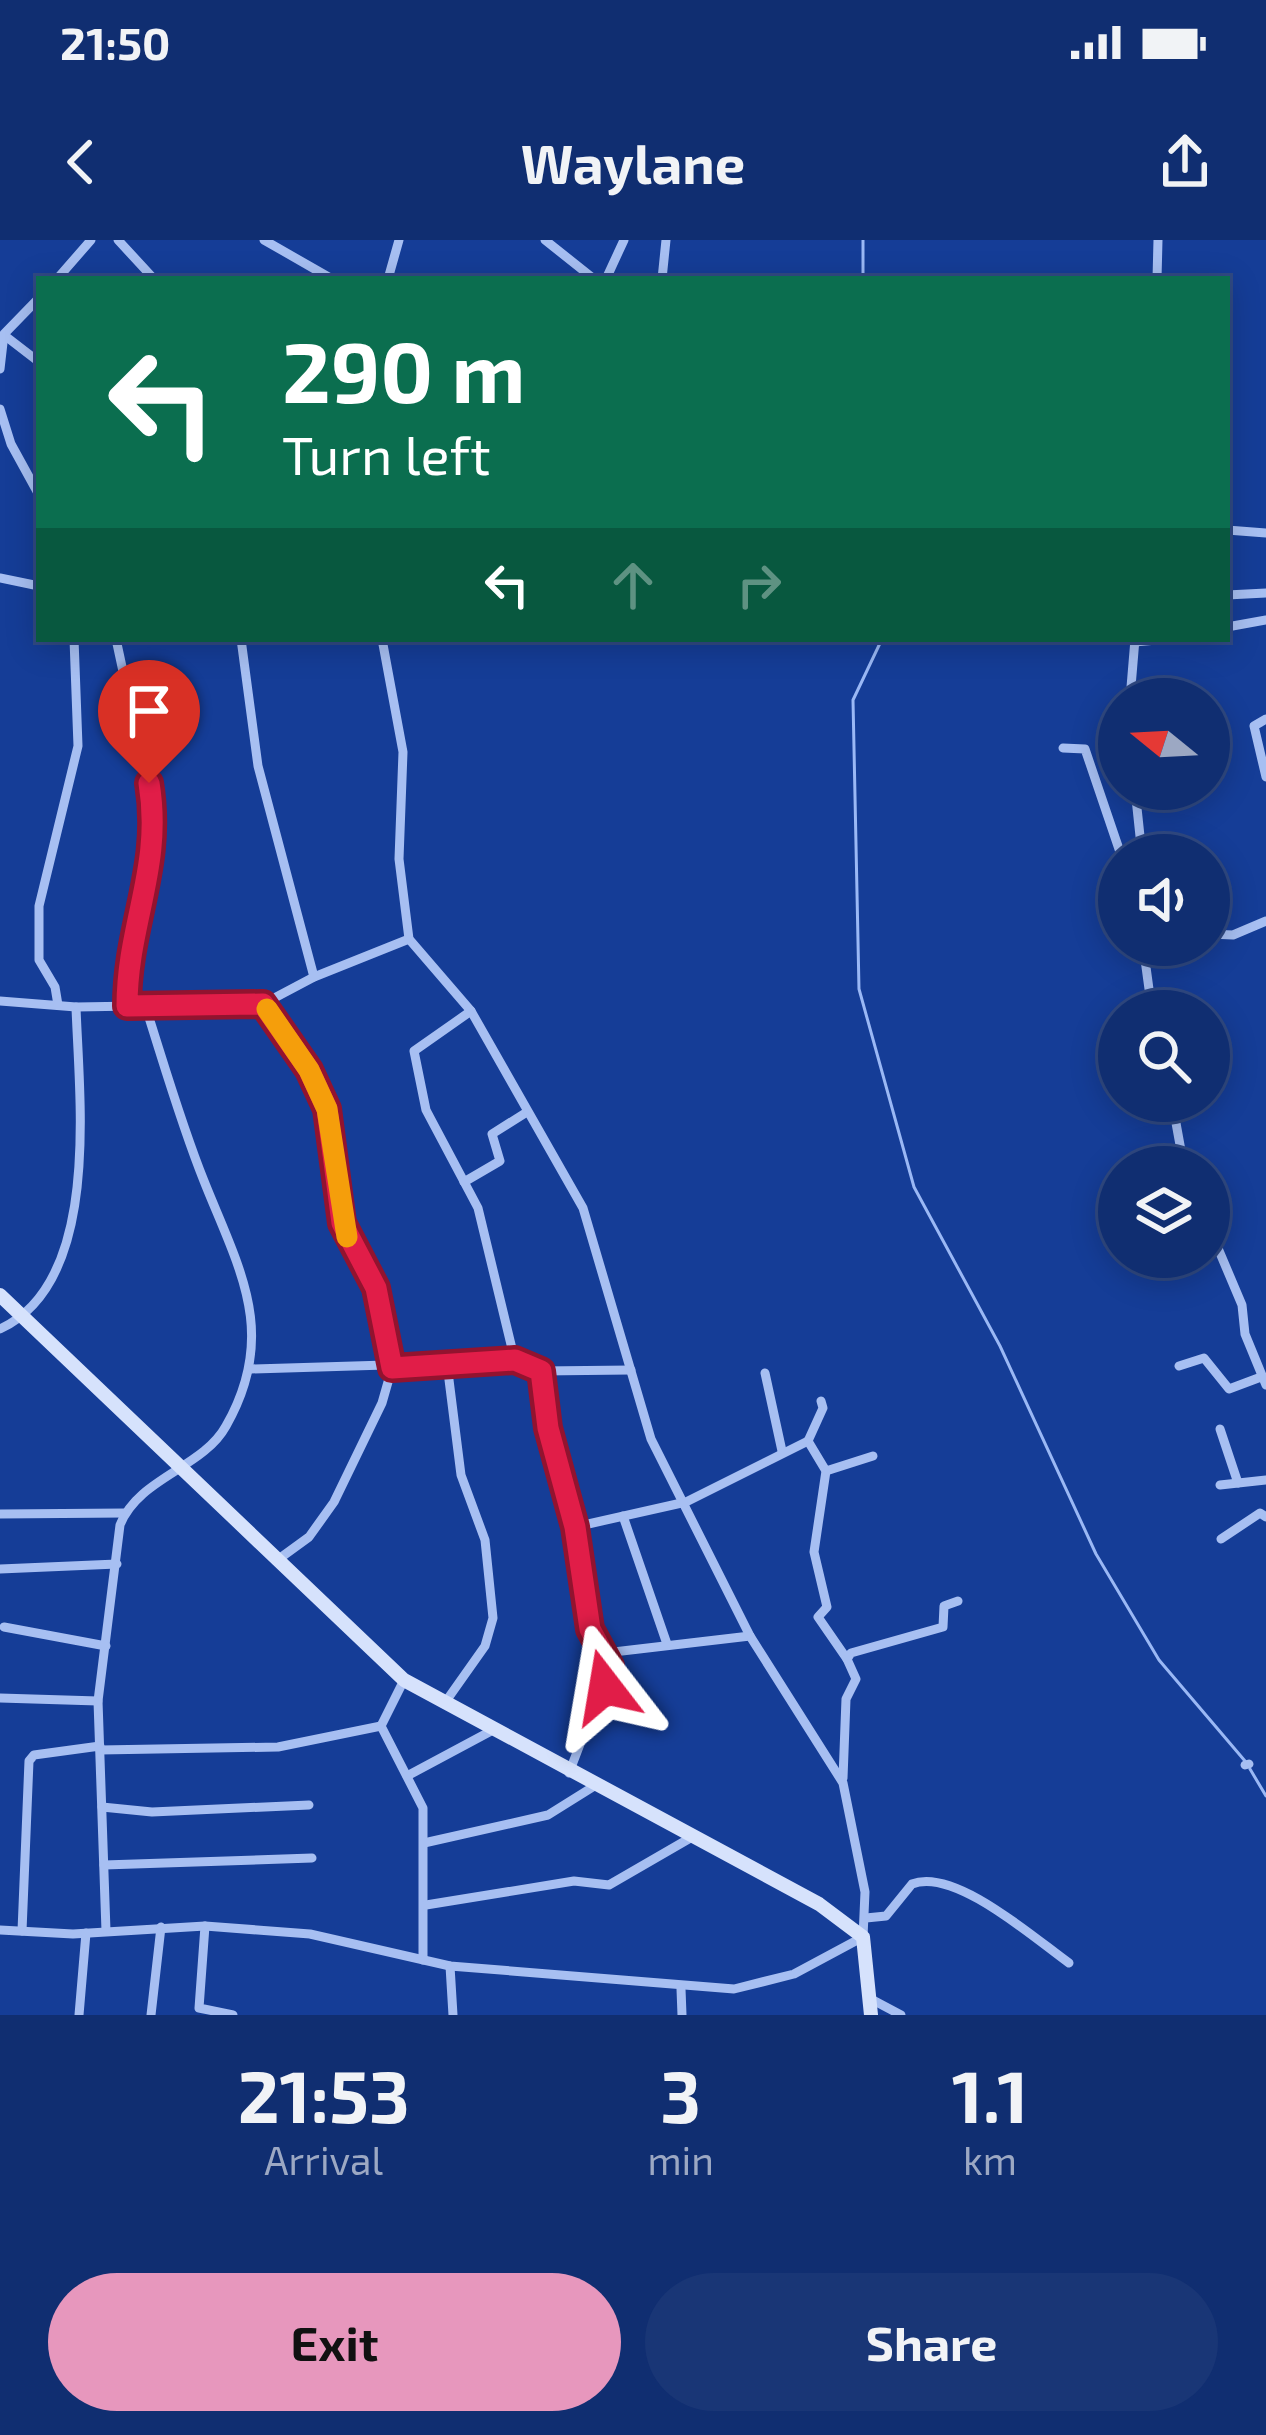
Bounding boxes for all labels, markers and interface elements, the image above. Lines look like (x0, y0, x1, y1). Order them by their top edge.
text: 21:50 (60, 15, 170, 69)
icon: back (48, 129, 114, 195)
icon: share (1152, 129, 1218, 195)
text: Waylane (521, 130, 745, 195)
text: 290 m (282, 319, 526, 420)
icon: left (84, 324, 240, 480)
text: Turn left (282, 421, 491, 486)
icon: left (474, 552, 540, 618)
icon: ahead (600, 552, 666, 618)
icon: right (726, 552, 792, 618)
pin (98, 660, 200, 783)
icon: arrive (116, 678, 182, 744)
north arrow (1098, 678, 1230, 810)
map controls (1098, 678, 1230, 1278)
button: sound (1098, 834, 1230, 966)
button: search (1098, 990, 1230, 1122)
button: layers (1098, 1146, 1230, 1278)
position arrow (542, 1624, 668, 1750)
text: 21:53 (238, 2051, 410, 2137)
text: 3 (660, 2051, 701, 2137)
text: 1.1 (952, 2051, 1028, 2137)
text: Arrival (264, 2136, 383, 2183)
text: min (647, 2136, 714, 2183)
text: km (963, 2136, 1017, 2183)
button: Exit (48, 2273, 621, 2411)
button: Share (645, 2273, 1218, 2411)

